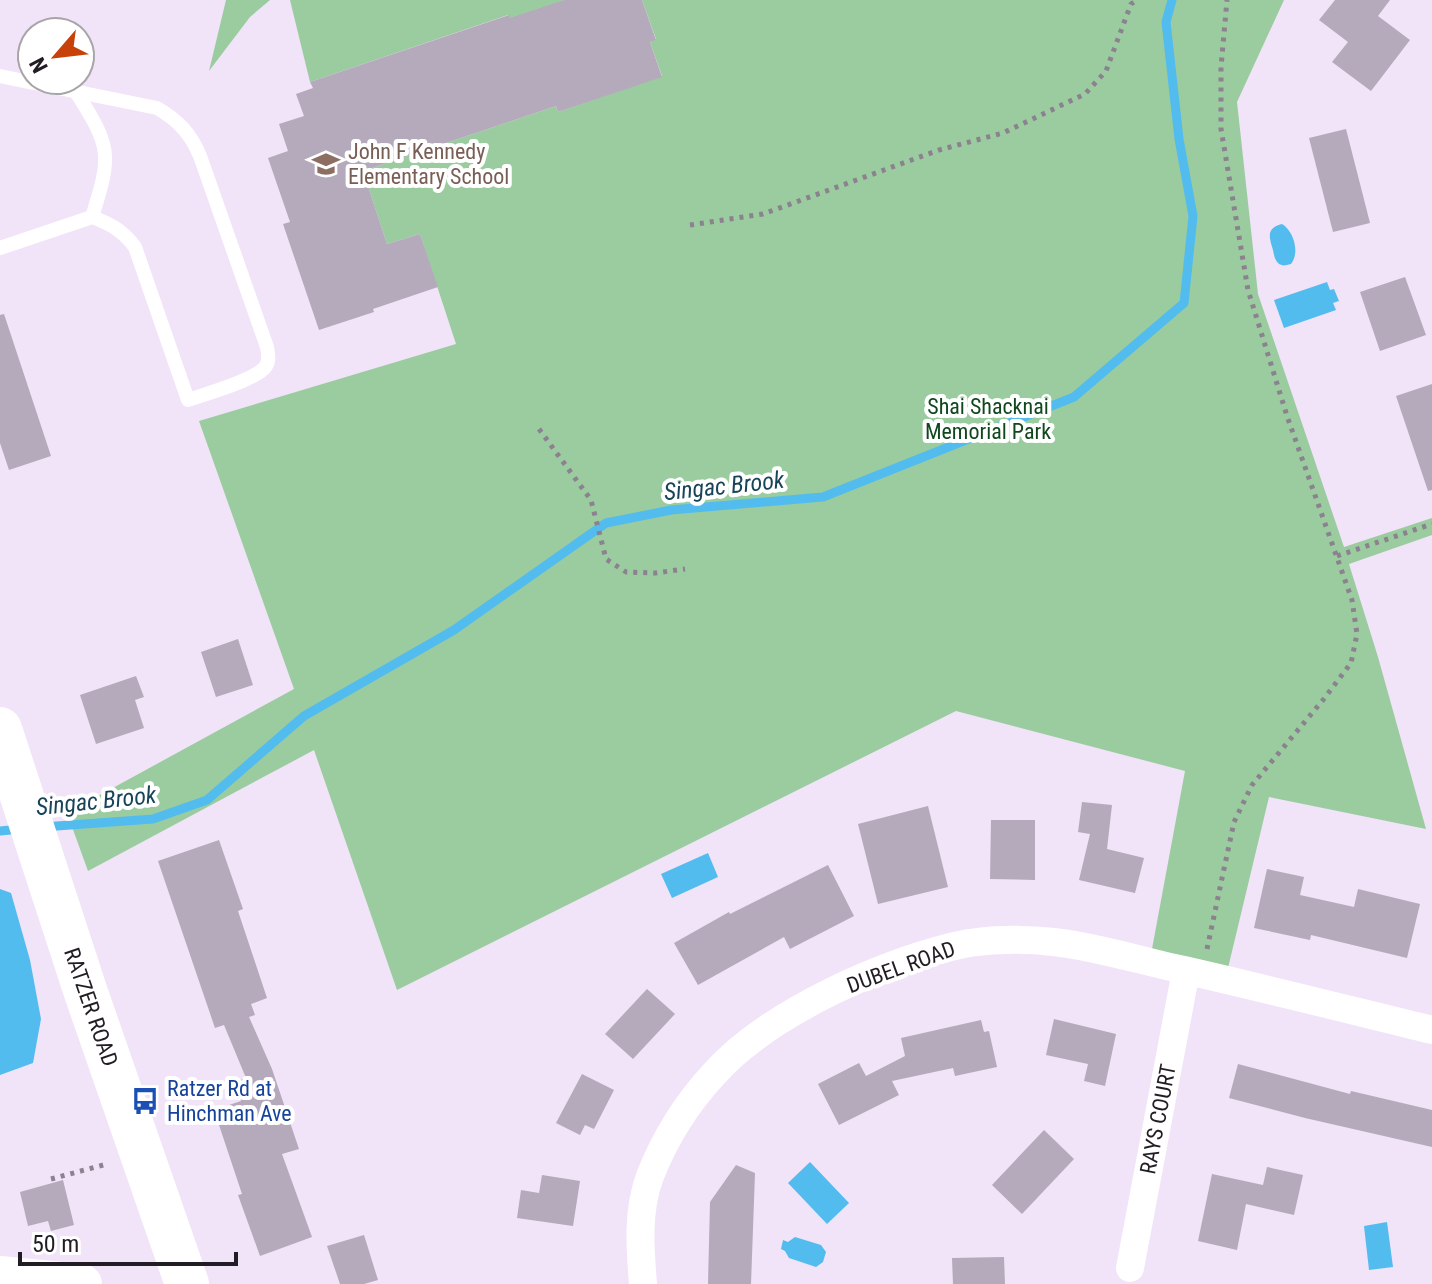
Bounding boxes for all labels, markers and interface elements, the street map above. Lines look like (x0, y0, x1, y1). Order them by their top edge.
north arrow (16, 16, 96, 96)
text: N (25, 53, 53, 77)
place label: John F Kennedy Elementary School (348, 139, 509, 189)
school or university icon: John F Kennedy Elementary School (311, 149, 341, 179)
park label: Shai Shacknai Memorial Park (925, 394, 1051, 444)
water label: Singac Brook (662, 466, 786, 506)
water label: Singac Brook (34, 781, 158, 821)
street label: DUBEL ROAD (843, 936, 959, 998)
street label: RATZER ROAD (59, 945, 123, 1069)
street label: RAYS COURT (1135, 1062, 1181, 1176)
place label: Ratzer Rd at Hinchman Ave (167, 1076, 292, 1126)
bus stop icon: Ratzer Rd at Hinchman Ave (130, 1086, 160, 1116)
scale bar (20, 1216, 236, 1266)
text: 50 m (32, 1230, 79, 1258)

